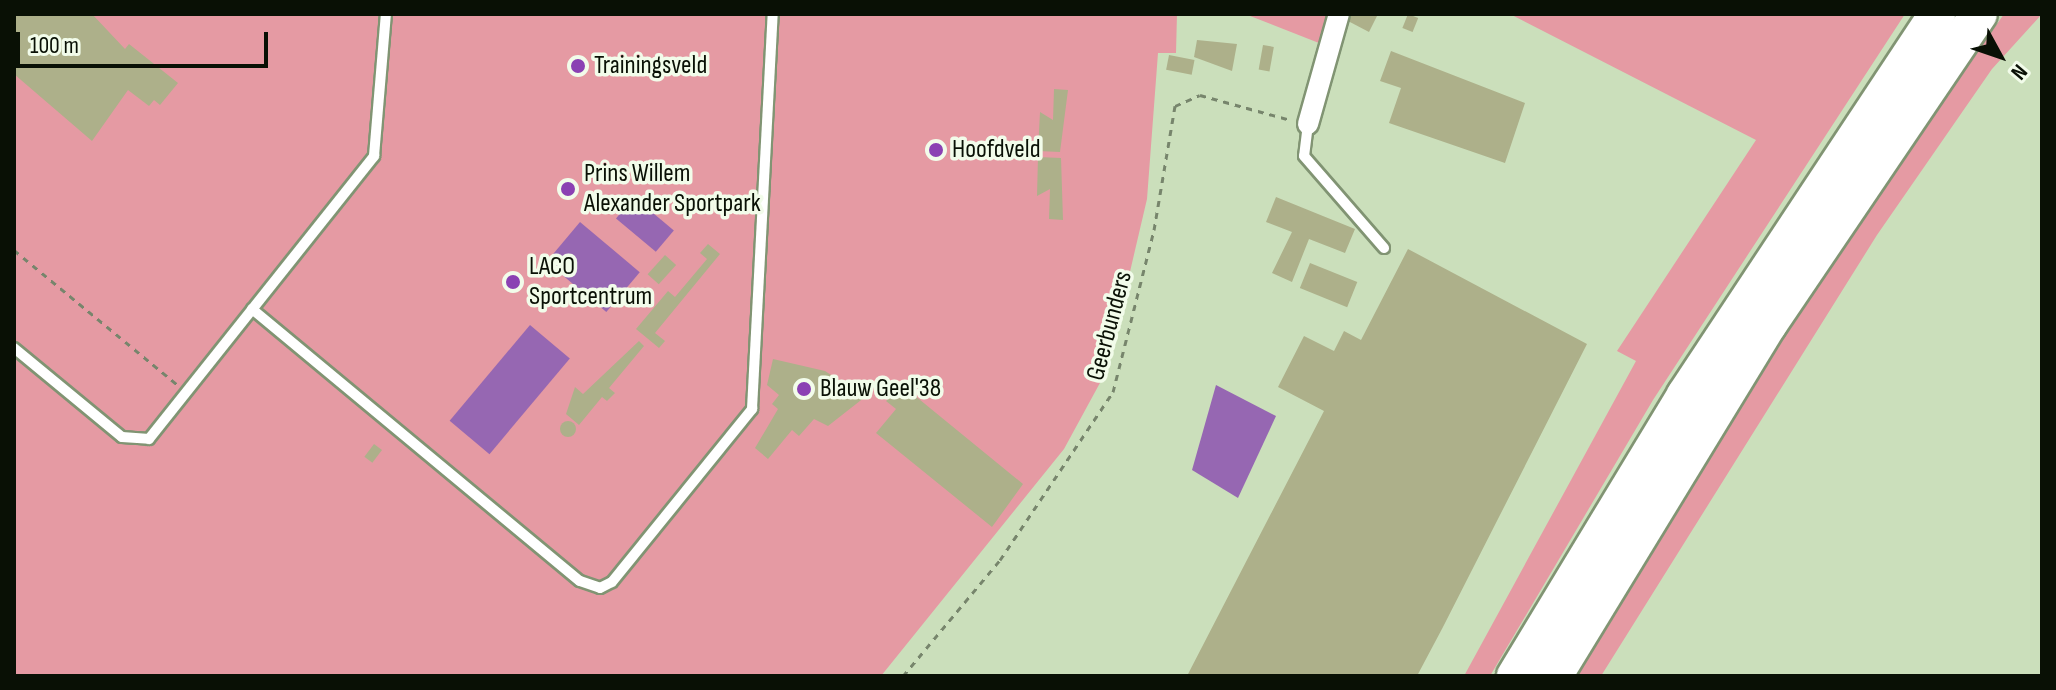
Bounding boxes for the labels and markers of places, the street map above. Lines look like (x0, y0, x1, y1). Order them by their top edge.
place label: Trainingsveld (594, 50, 707, 82)
marker: Trainingsveld (569, 57, 587, 75)
place label: Hoofdveld (952, 134, 1040, 166)
marker: Hoofdveld (927, 141, 945, 159)
place label: Prins Willem Alexander Sportpark (584, 158, 761, 220)
marker: Prins Willem Alexander Sportpark (559, 180, 577, 198)
place label: LACO Sportcentrum (529, 251, 652, 312)
marker: LACO Sportcentrum (504, 273, 522, 291)
place label: Blauw Geel'38 (820, 373, 941, 405)
marker: Blauw Geel'38 (795, 380, 813, 398)

